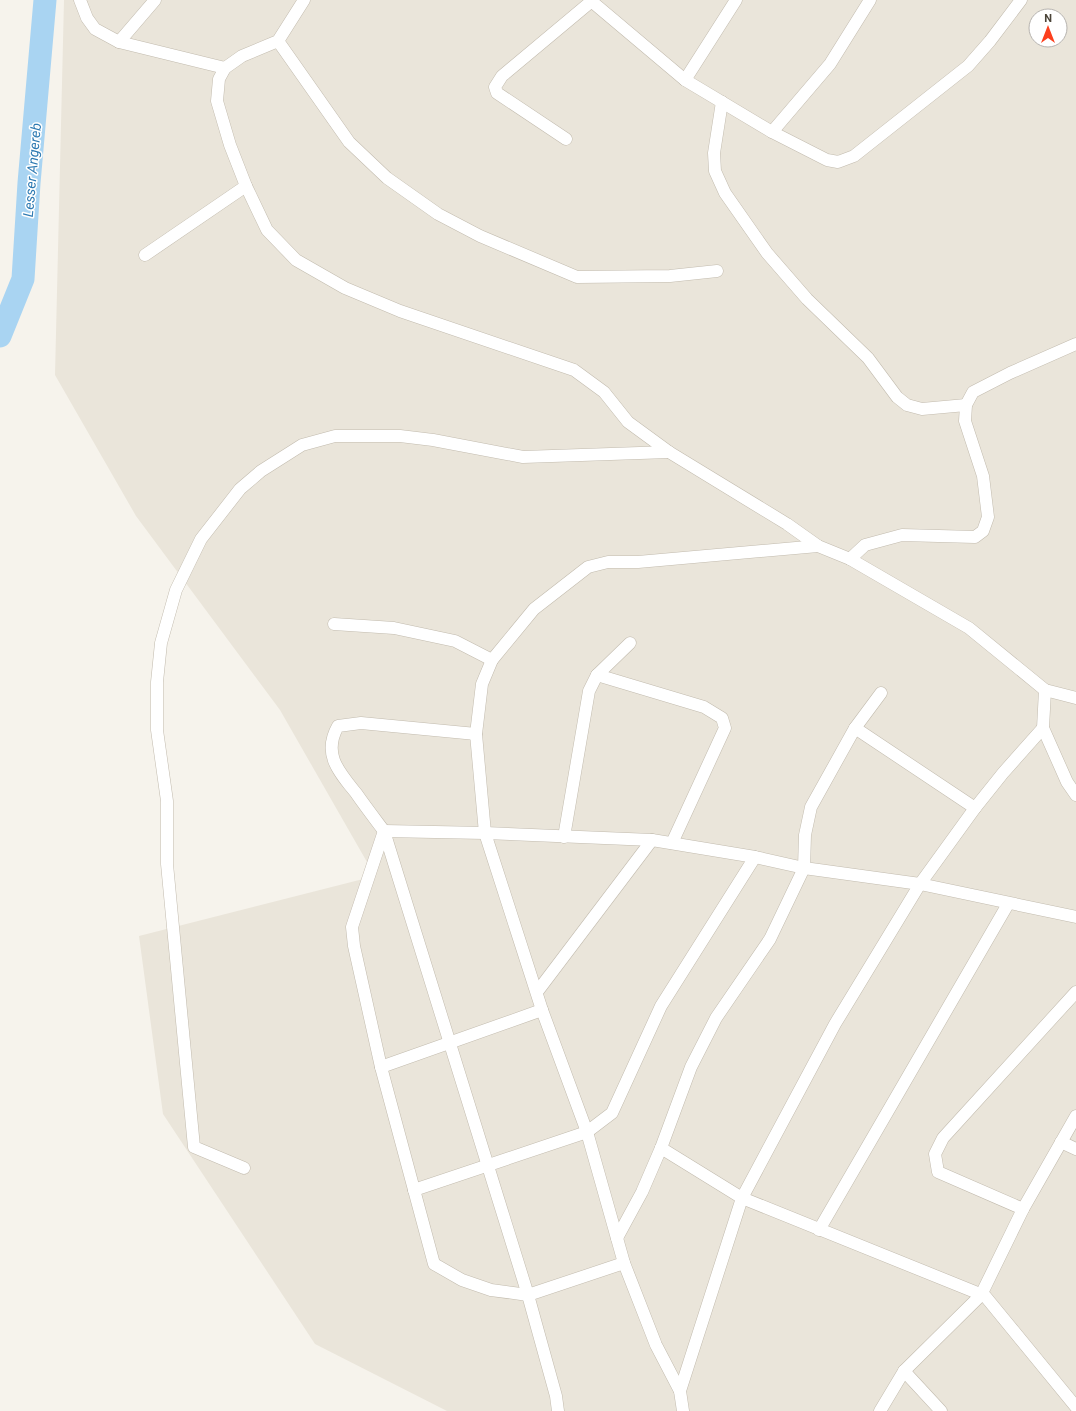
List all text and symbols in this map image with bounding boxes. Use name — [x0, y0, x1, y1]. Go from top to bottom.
north arrow — [1028, 8, 1068, 48]
text: N — [1044, 12, 1052, 25]
water label: Lesser Angereb — [20, 122, 44, 218]

